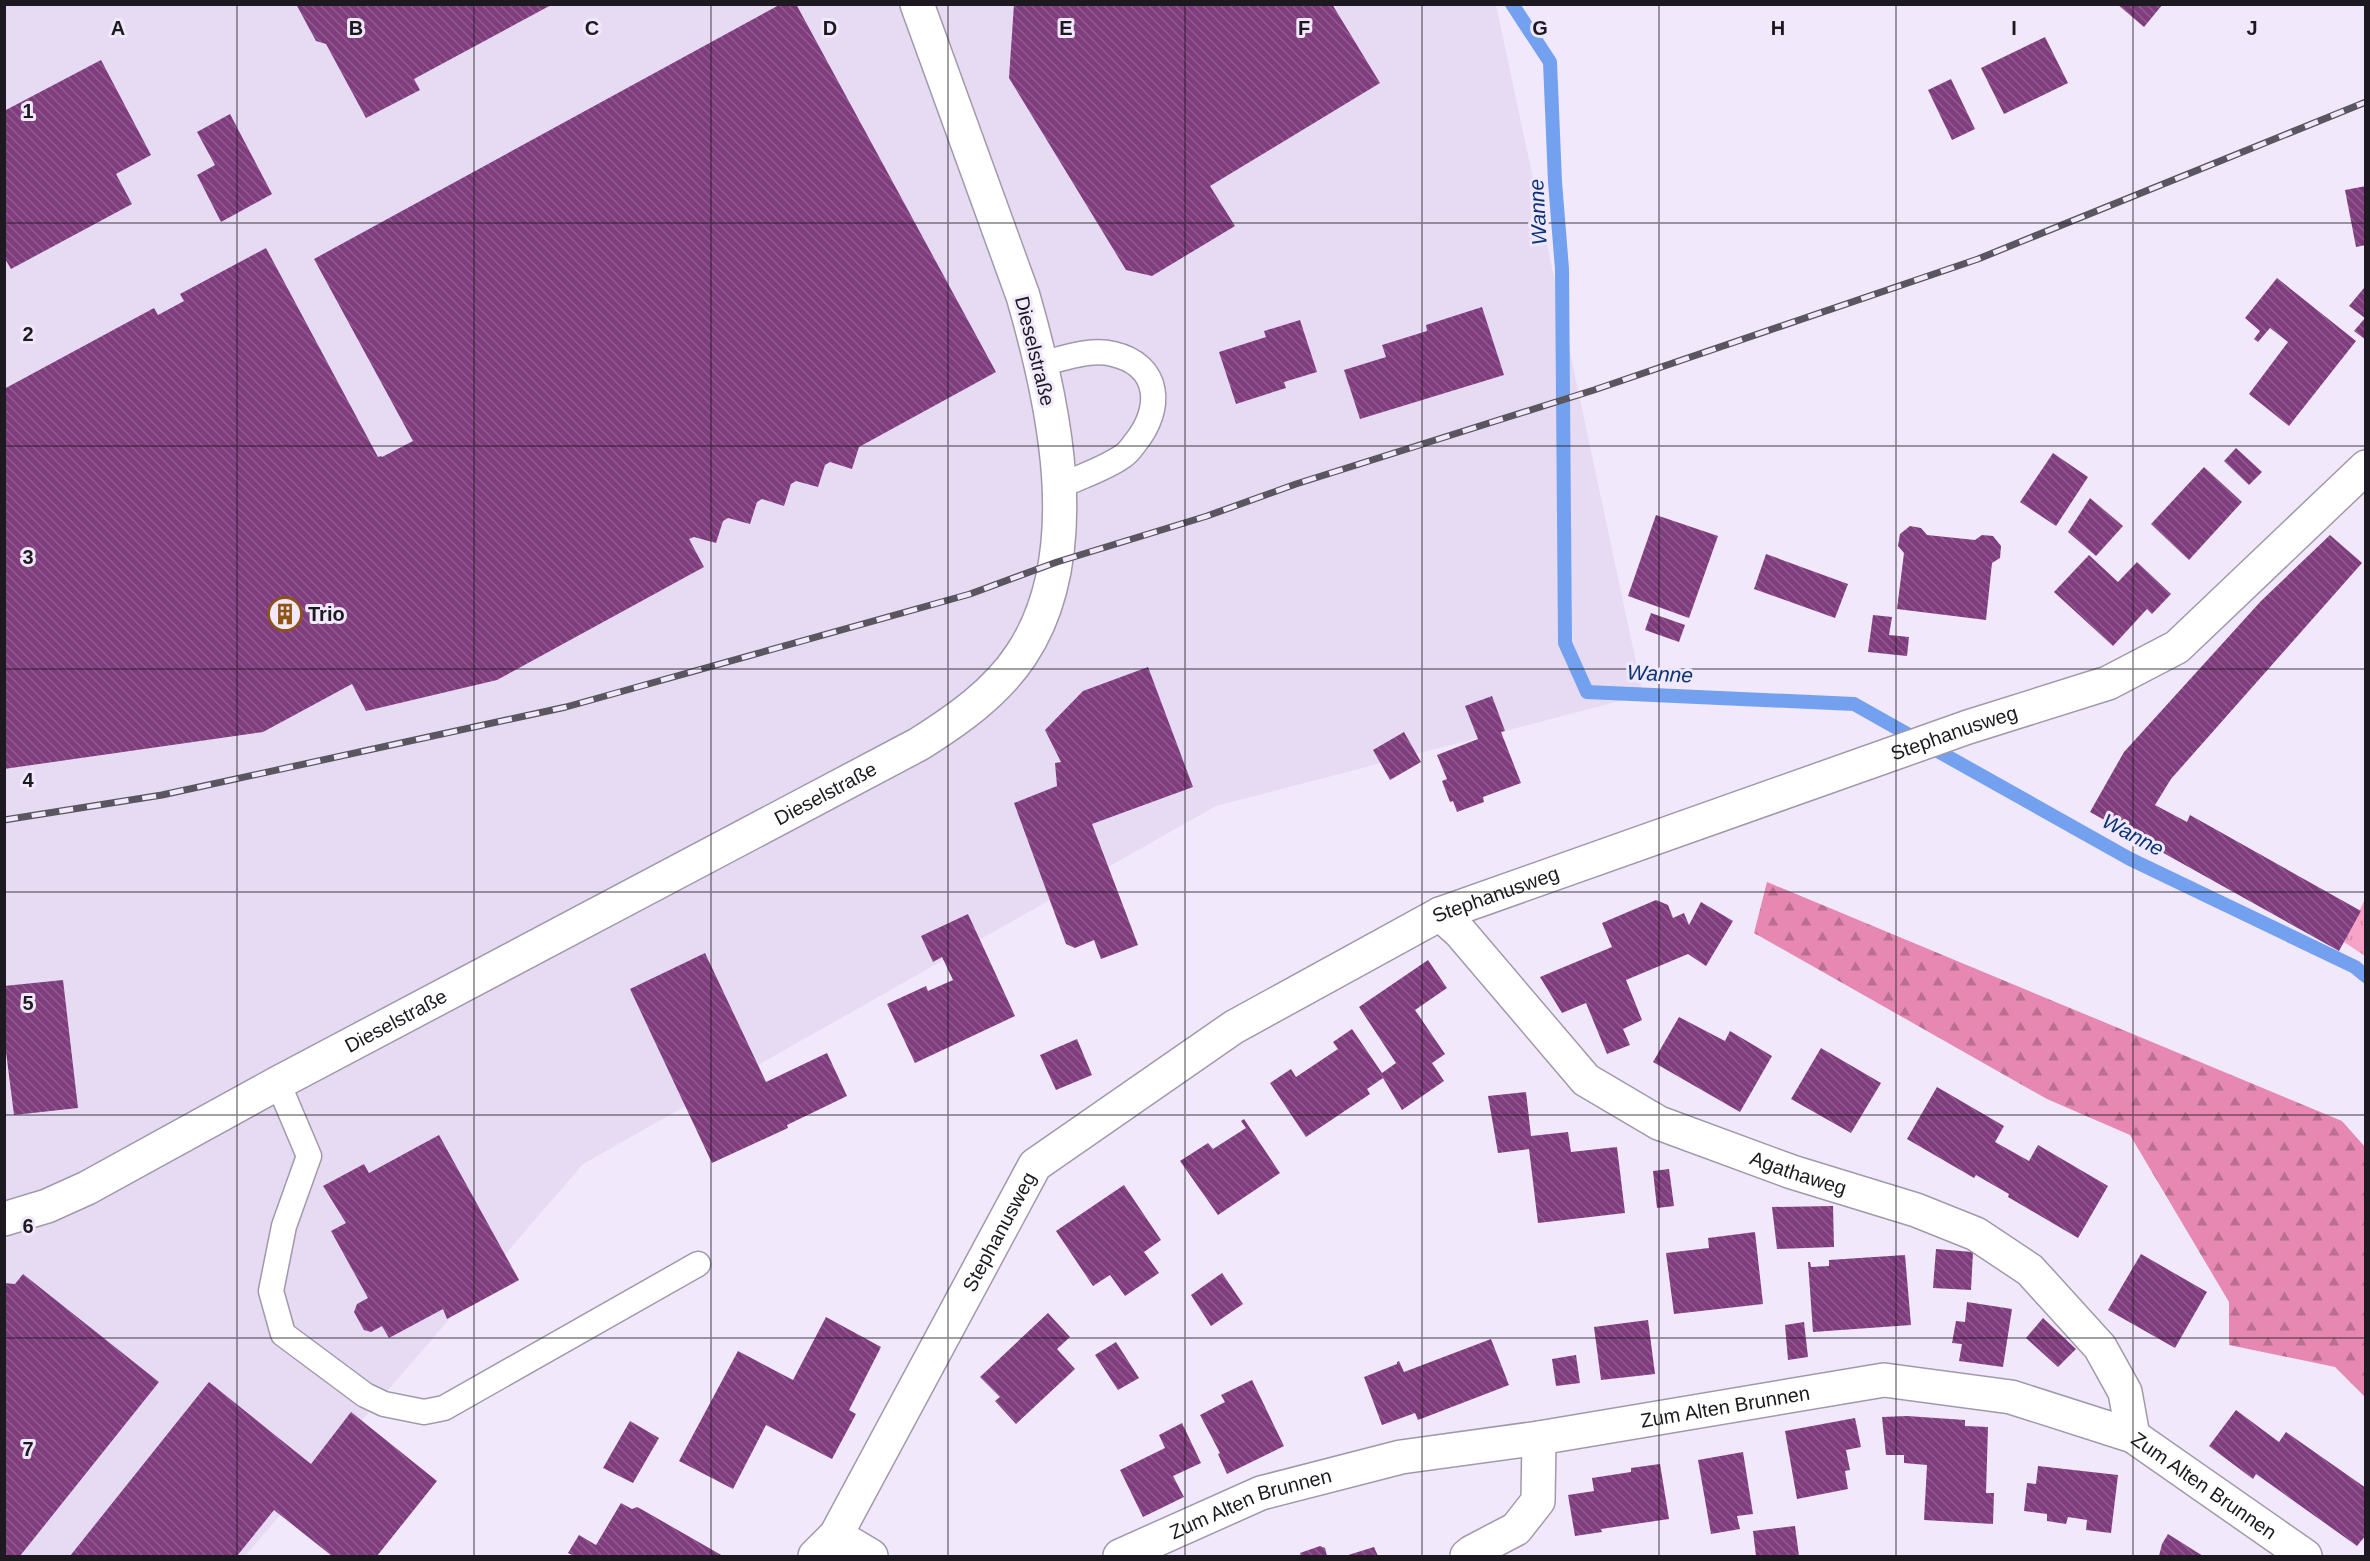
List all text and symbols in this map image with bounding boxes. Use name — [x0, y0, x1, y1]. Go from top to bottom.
text: A — [111, 17, 125, 39]
text: B — [349, 17, 363, 39]
text: C — [585, 17, 599, 39]
text: D — [823, 17, 837, 39]
text: E — [1059, 17, 1073, 39]
text: F — [1298, 17, 1310, 39]
text: G — [1532, 17, 1548, 39]
text: H — [1771, 17, 1785, 39]
text: I — [2011, 17, 2017, 39]
text: J — [2246, 17, 2258, 39]
text: 1 — [22, 100, 34, 122]
water label: Wanne — [1524, 178, 1551, 246]
street label: Dieselstraße — [1011, 294, 1059, 408]
text: 2 — [22, 323, 34, 345]
text: 3 — [22, 546, 34, 568]
building icon: Trio — [267, 596, 303, 632]
place label: Trio — [308, 603, 345, 625]
water label: Wanne — [1626, 660, 1694, 687]
street label: Stephanusweg — [1888, 701, 2020, 764]
street label: Dieselstraße — [771, 758, 880, 829]
text: 4 — [22, 769, 34, 791]
water label: Wanne — [2099, 809, 2168, 860]
street label: Stephanusweg — [1428, 862, 1562, 927]
street label: Dieselstraße — [341, 985, 451, 1057]
text: 5 — [22, 992, 34, 1014]
street label: Agathaweg — [1747, 1147, 1849, 1199]
street label: Stephanusweg — [958, 1168, 1040, 1295]
text: 6 — [22, 1215, 34, 1237]
street label: Zum Alten Brunnen — [1639, 1382, 1811, 1432]
street label: Zum Alten Brunnen — [2128, 1428, 2281, 1544]
text: 7 — [22, 1438, 34, 1460]
street label: Zum Alten Brunnen — [1166, 1464, 1334, 1543]

